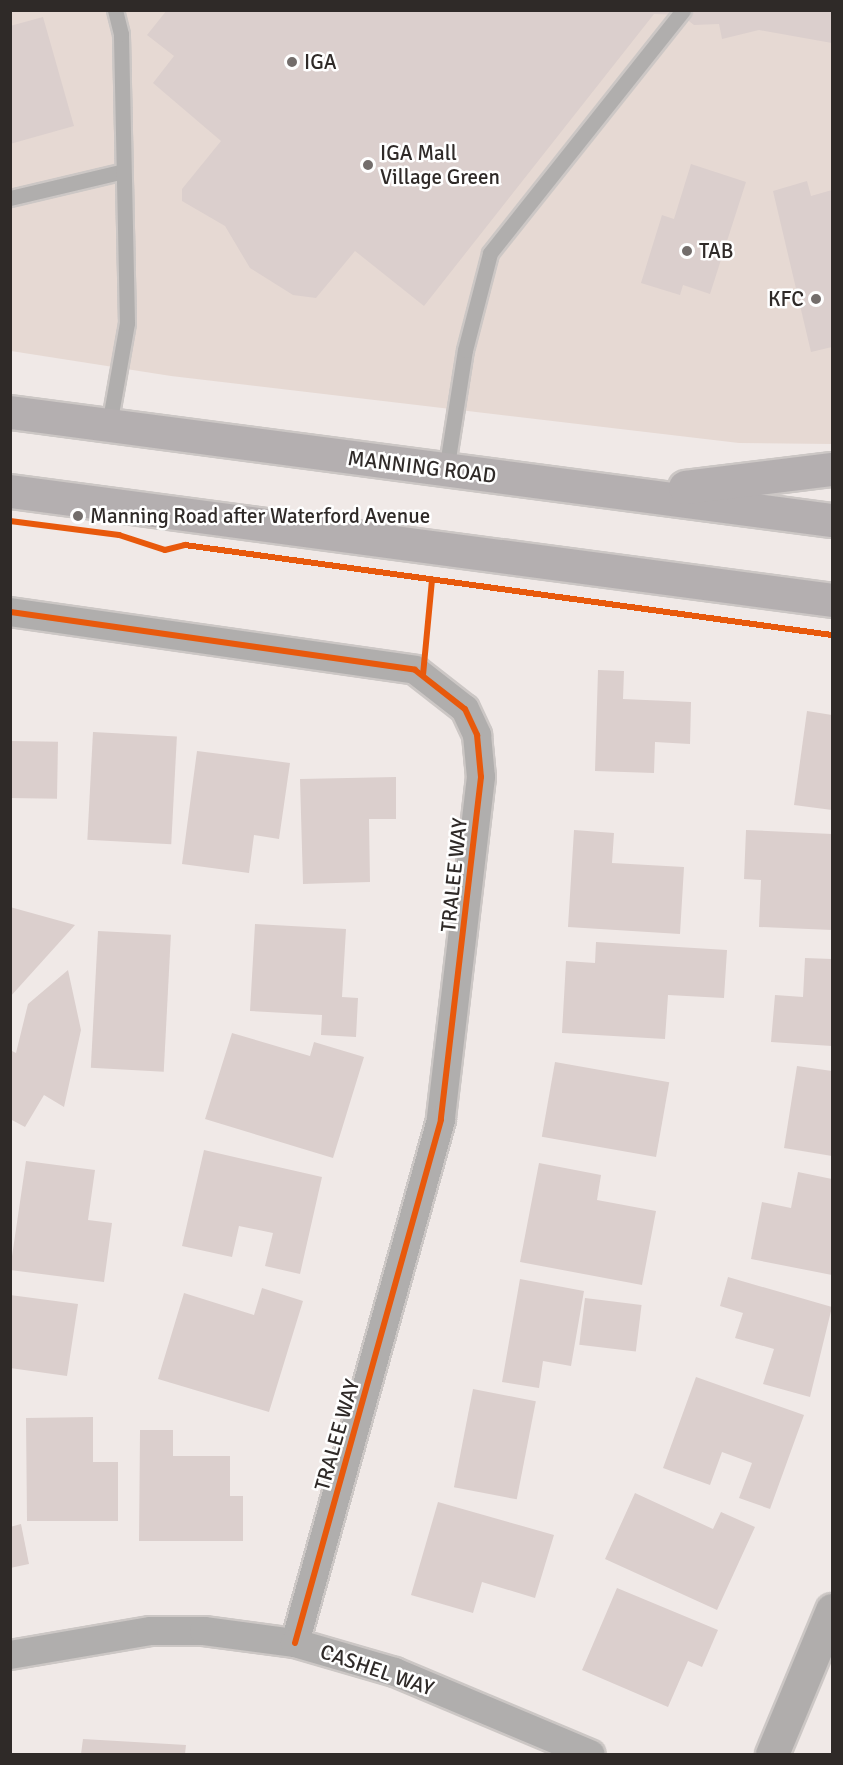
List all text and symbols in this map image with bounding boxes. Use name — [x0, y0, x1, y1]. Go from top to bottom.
place label: IGA — [304, 49, 337, 75]
marker: IGA — [285, 55, 299, 69]
place label: IGA Mall Village Green — [380, 140, 500, 190]
marker: IGA Mall Village Green — [361, 158, 375, 172]
place label: TAB — [699, 238, 734, 264]
marker: TAB — [680, 244, 694, 258]
place label: KFC — [768, 286, 804, 312]
marker: KFC — [809, 292, 823, 306]
street label: MANNING ROAD — [346, 445, 498, 489]
place label: Manning Road after Waterford Avenue — [90, 503, 430, 529]
marker: Manning Road after Waterford Avenue — [71, 509, 85, 523]
street label: TRALEE WAY — [435, 817, 473, 933]
street label: TRALEE WAY — [309, 1376, 365, 1494]
street label: CASHEL WAY — [317, 1639, 437, 1701]

